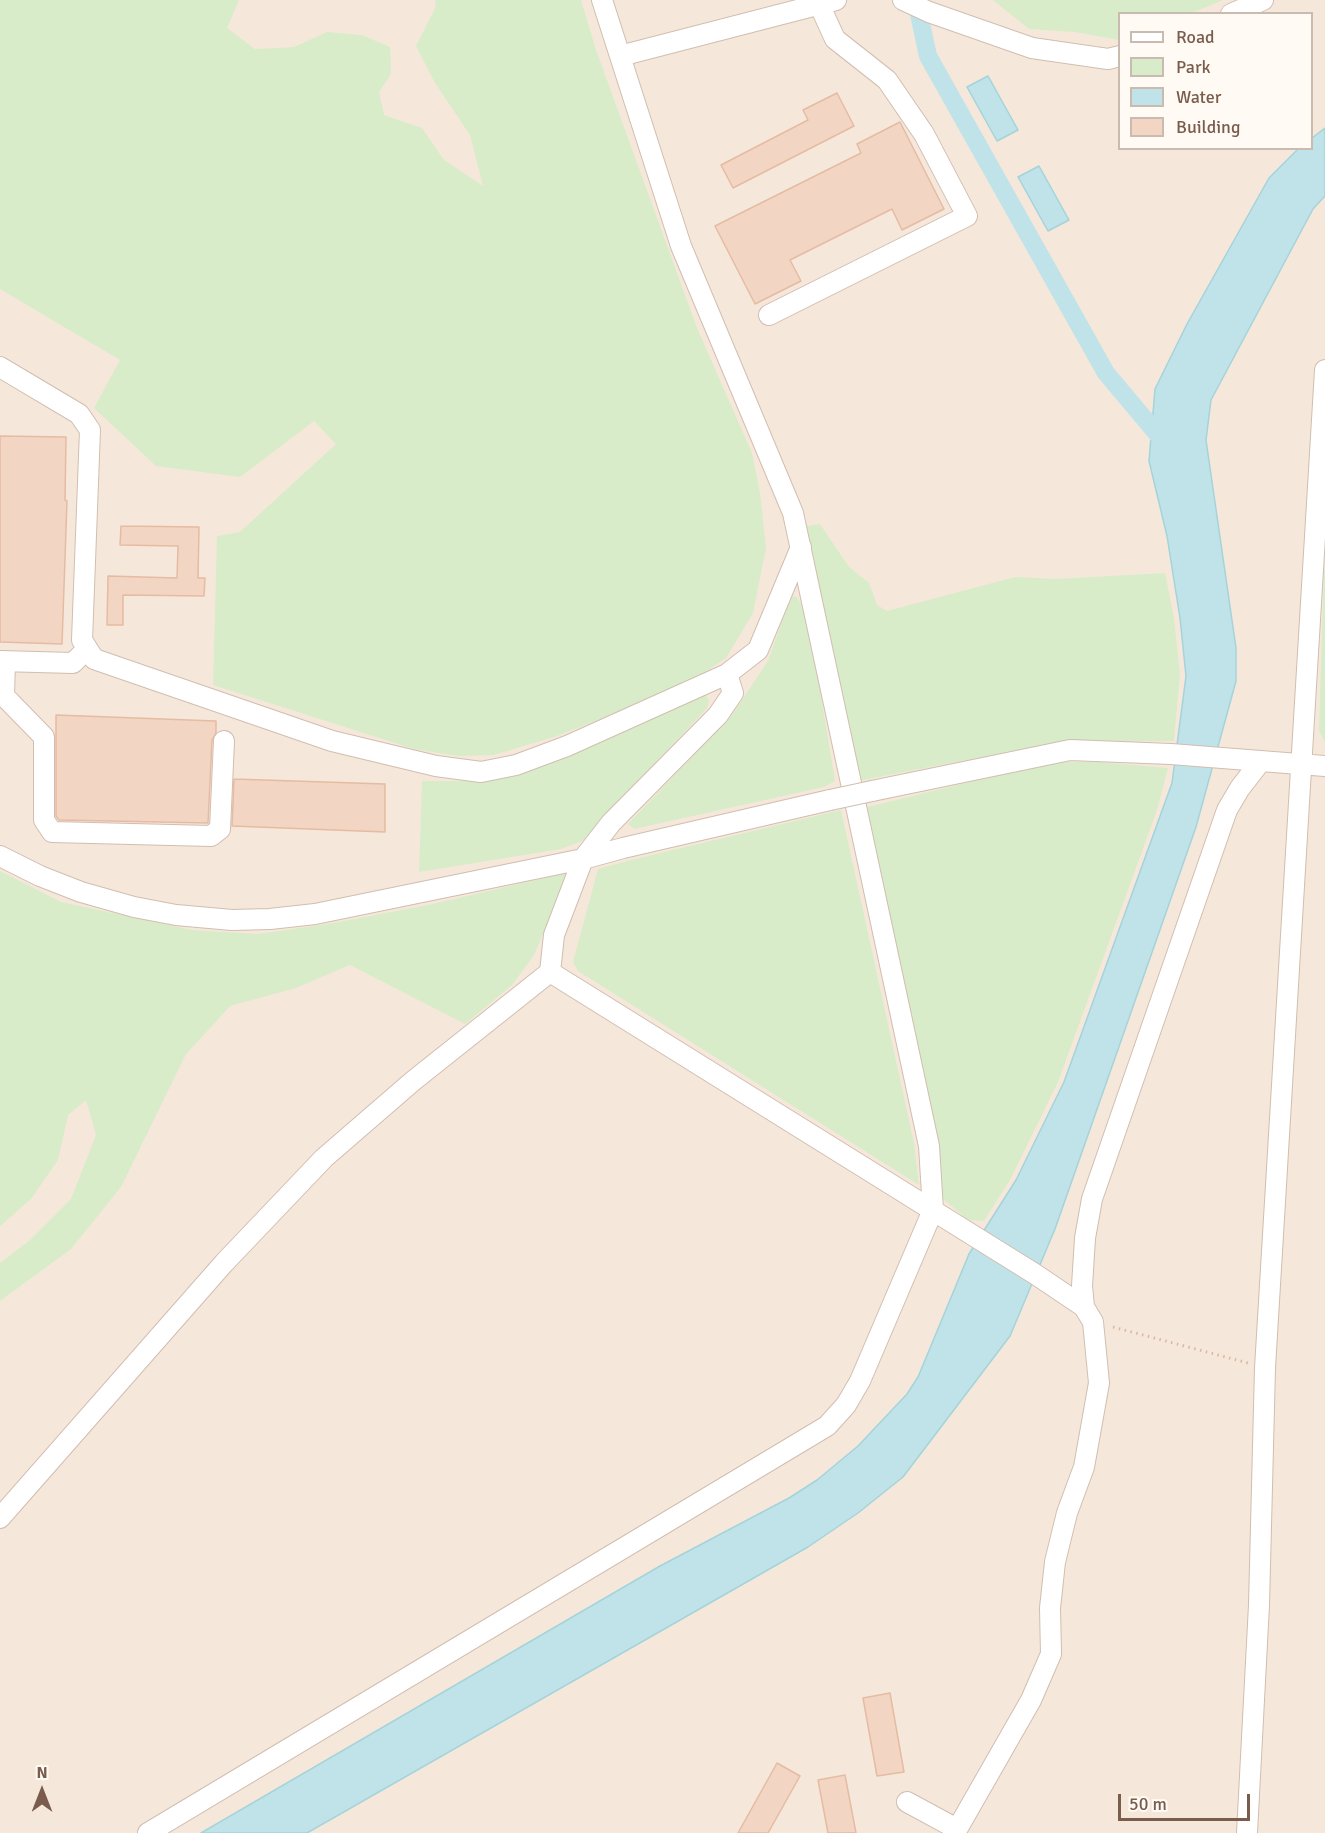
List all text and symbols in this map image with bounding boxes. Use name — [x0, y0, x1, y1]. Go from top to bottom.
legend — [1118, 12, 1313, 150]
text: Road — [1176, 26, 1215, 48]
text: Park — [1176, 56, 1211, 78]
text: Water — [1176, 86, 1221, 108]
text: Building — [1176, 116, 1240, 138]
north arrow — [12, 1761, 72, 1821]
text: N — [36, 1763, 48, 1783]
scale bar — [1121, 1782, 1253, 1820]
text: 50 m — [1129, 1793, 1167, 1815]

